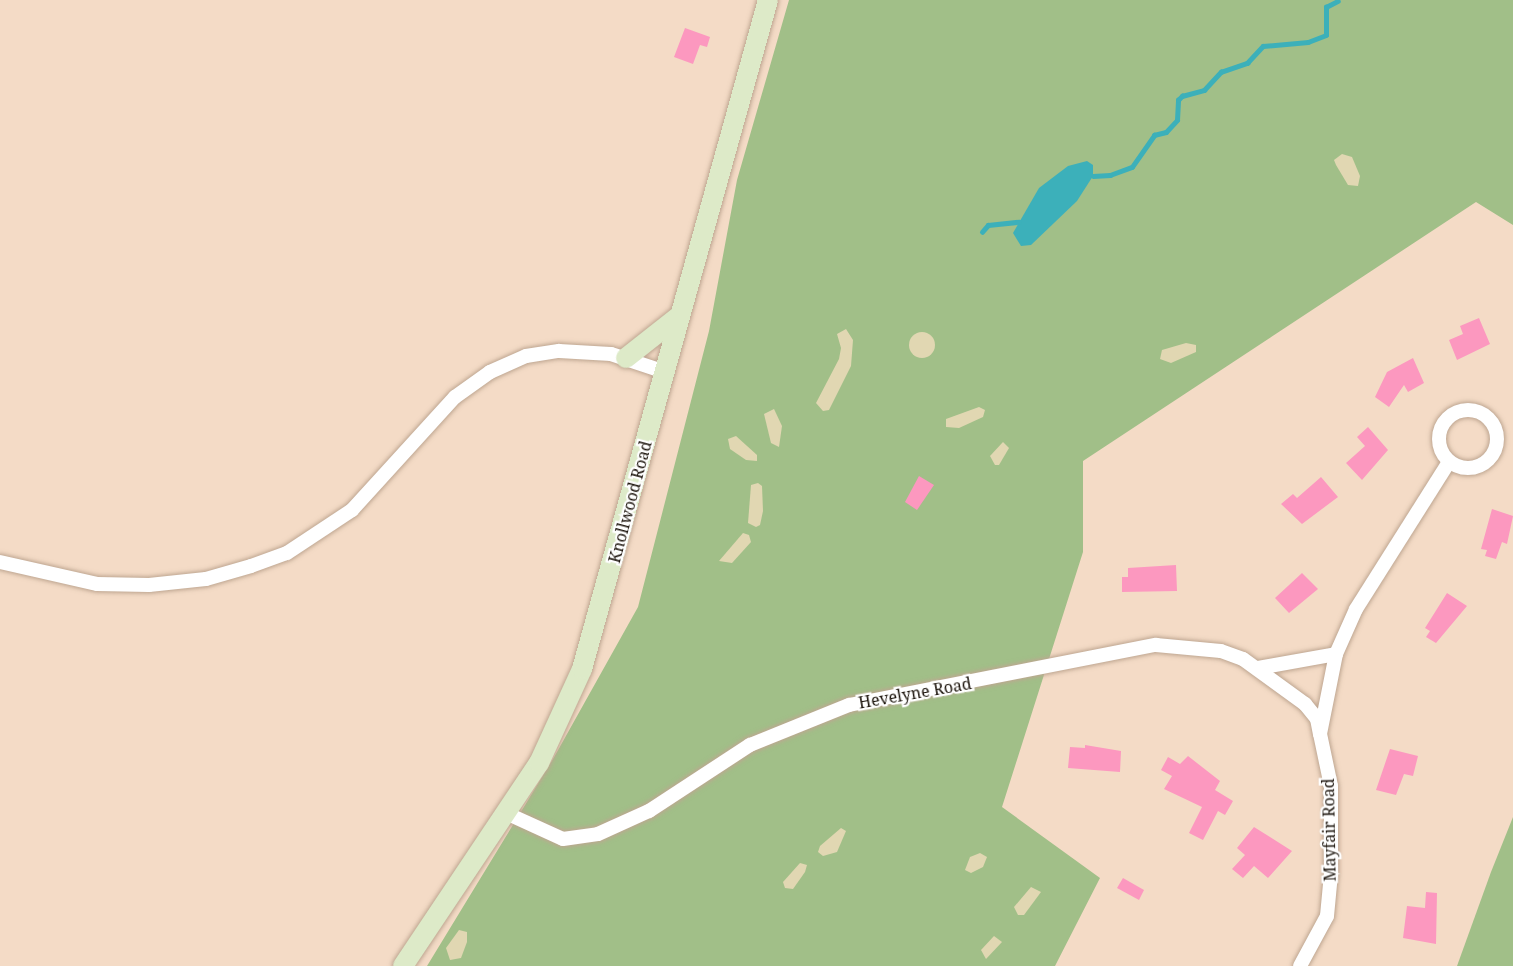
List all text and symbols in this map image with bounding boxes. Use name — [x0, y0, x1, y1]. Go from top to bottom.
street label: Knollwood Road — [604, 439, 656, 565]
street label: Hevelyne Road — [857, 674, 973, 712]
street label: Mayfair Road — [1319, 778, 1339, 882]

